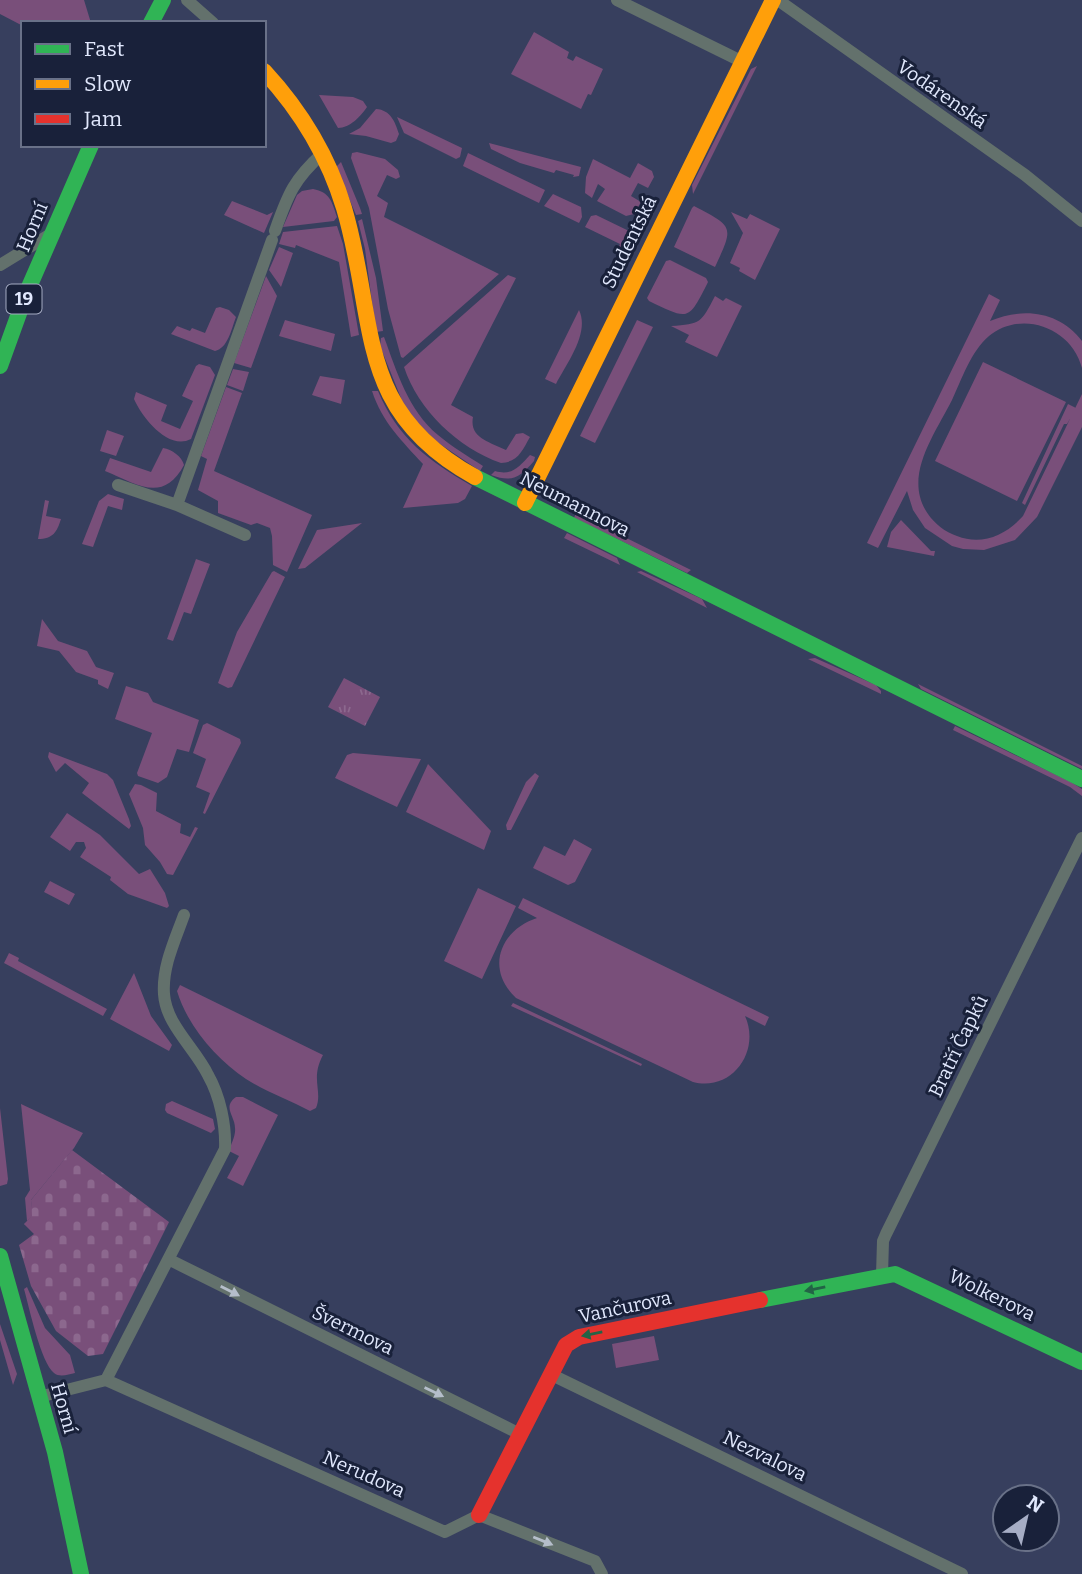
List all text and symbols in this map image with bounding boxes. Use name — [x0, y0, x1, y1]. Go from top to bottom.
legend — [21, 21, 266, 147]
text: Fast — [84, 36, 125, 62]
street label: Vodárenská — [893, 55, 992, 134]
text: Slow — [84, 71, 131, 97]
text: Jam — [83, 106, 122, 132]
street label: Studentská — [597, 192, 661, 292]
street label: Horní — [11, 198, 53, 255]
road number: 19 — [6, 284, 42, 314]
street label: Neumannova — [516, 466, 634, 542]
street label: Bratří Čapků — [923, 991, 993, 1101]
street label: Wolkerova — [945, 1264, 1040, 1326]
one-way arrow — [804, 1283, 826, 1294]
one-way arrow — [221, 1284, 241, 1296]
street label: Vančurova — [577, 1286, 674, 1328]
street label: Švermova — [309, 1300, 398, 1360]
one-way arrow — [581, 1329, 603, 1340]
street label: Horní — [46, 1380, 82, 1436]
one-way arrow — [424, 1386, 444, 1397]
street label: Nezvalova — [720, 1426, 811, 1486]
street label: Nerudova — [320, 1446, 409, 1502]
north arrow — [991, 1483, 1061, 1553]
text: N — [1023, 1491, 1048, 1518]
one-way arrow — [532, 1535, 553, 1546]

